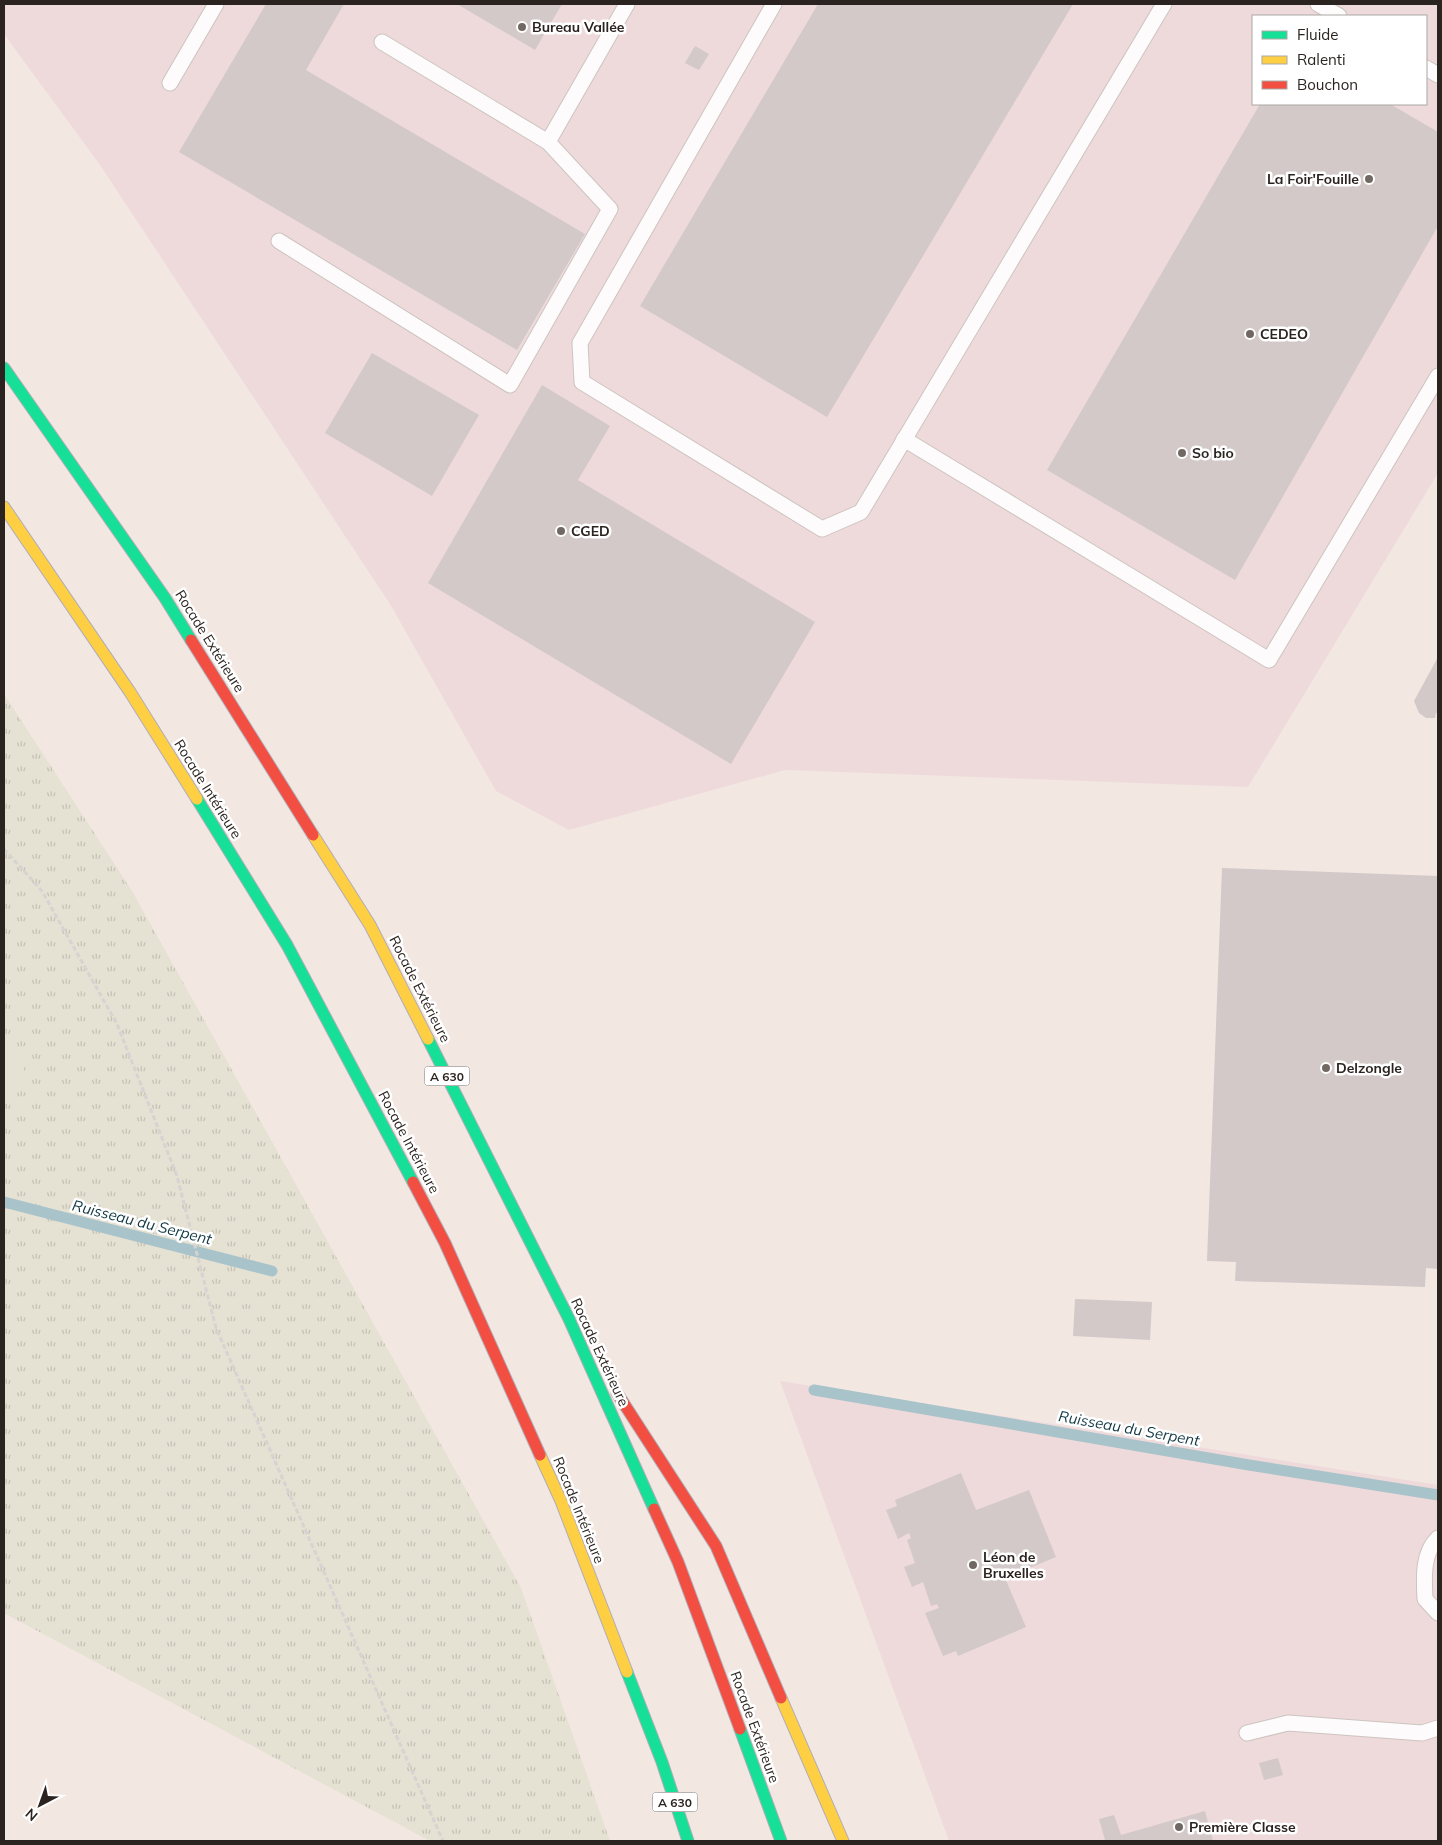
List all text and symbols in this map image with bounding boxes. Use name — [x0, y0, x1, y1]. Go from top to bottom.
legend — [1252, 15, 1427, 105]
place label: Bureau Vallée — [532, 18, 625, 36]
marker: Bureau Vallée — [516, 21, 528, 33]
text: Fluide — [1297, 25, 1338, 44]
text: Ralenti — [1297, 50, 1346, 69]
text: Bouchon — [1297, 75, 1358, 94]
place label: La Foir'Fouille — [1267, 170, 1359, 188]
marker: La Foir'Fouille — [1363, 173, 1375, 185]
place label: CEDEO — [1260, 325, 1308, 343]
marker: CEDEO — [1244, 328, 1256, 340]
place label: So bio — [1192, 444, 1234, 462]
marker: So bio — [1176, 447, 1188, 459]
place label: CGED — [571, 522, 610, 540]
marker: CGED — [555, 525, 567, 537]
street label: Rocade Extérieure — [171, 586, 249, 696]
street label: Rocade Intérieure — [170, 736, 246, 842]
street label: Rocade Extérieure — [385, 933, 455, 1045]
place label: Delzongle — [1336, 1059, 1402, 1077]
marker: Delzongle — [1320, 1062, 1332, 1074]
road number: A 630 — [424, 1066, 470, 1086]
street label: Rocade Intérieure — [374, 1088, 444, 1196]
water label: Ruisseau du Serpent — [70, 1195, 214, 1249]
street label: Rocade Extérieure — [567, 1295, 633, 1409]
water label: Ruisseau du Serpent — [1057, 1406, 1202, 1450]
street label: Rocade Intérieure — [549, 1454, 609, 1566]
place label: Léon de Bruxelles — [983, 1548, 1044, 1582]
marker: Léon de Bruxelles — [967, 1559, 979, 1571]
street label: Rocade Extérieure — [726, 1669, 784, 1785]
north arrow — [15, 1780, 65, 1830]
road number: A 630 — [652, 1792, 698, 1811]
text: N — [22, 1805, 41, 1825]
place label: Première Classe — [1189, 1818, 1296, 1836]
marker: Première Classe — [1173, 1821, 1185, 1833]

